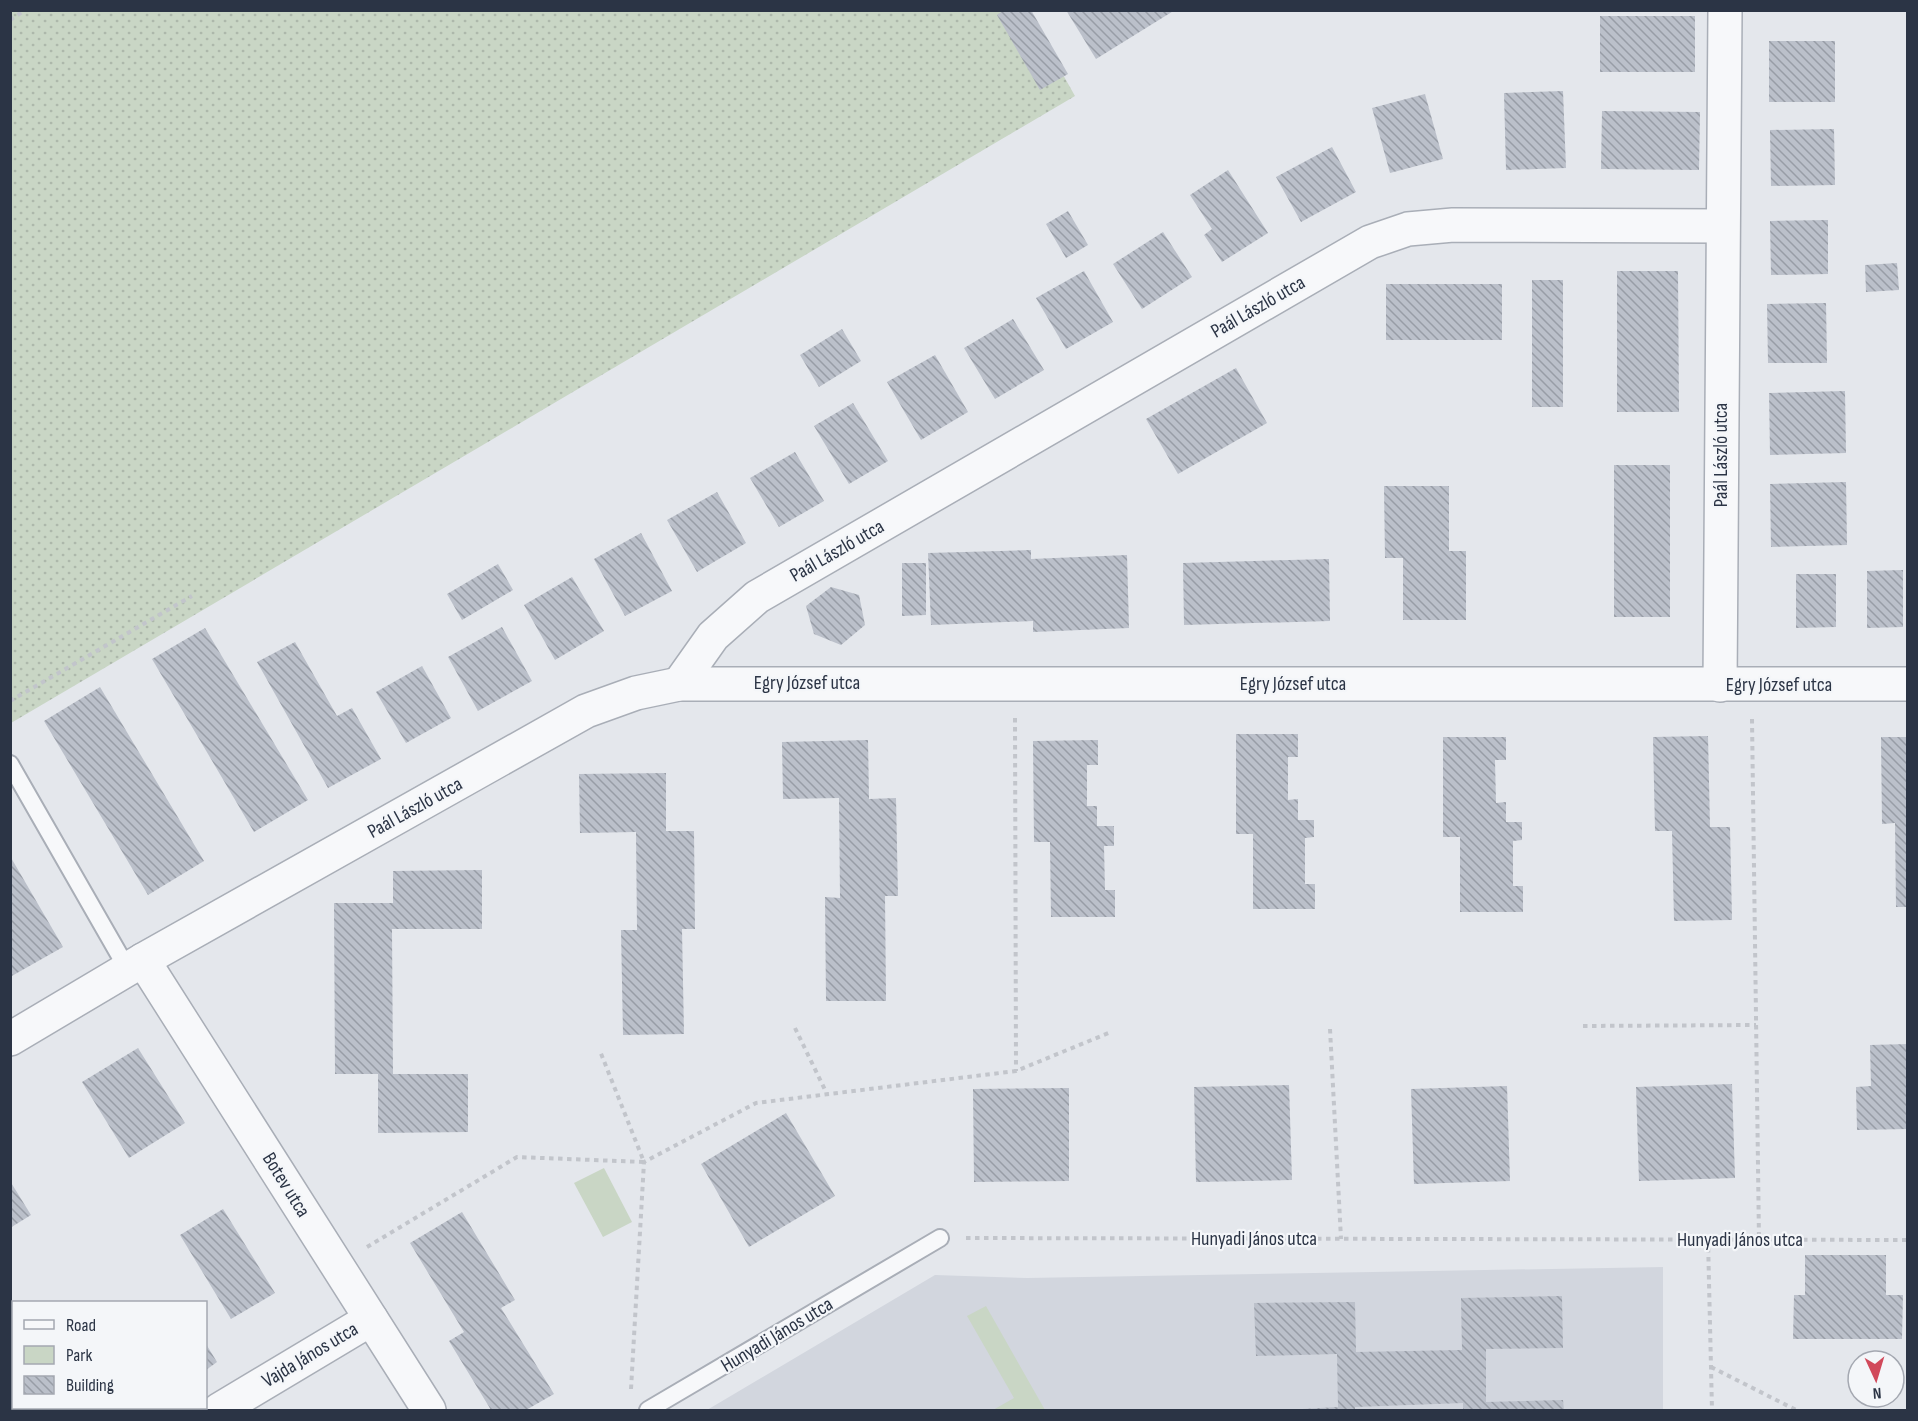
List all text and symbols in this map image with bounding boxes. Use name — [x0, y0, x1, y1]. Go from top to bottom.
street label: Paál László utca — [1207, 270, 1309, 344]
street label: Paál László utca — [1709, 403, 1733, 507]
street label: Paál László utca — [786, 514, 888, 588]
street label: Egry József utca — [754, 671, 860, 695]
street label: Egry József utca — [1240, 672, 1346, 696]
street label: Egry József utca — [1726, 673, 1832, 697]
street label: Paál László utca — [363, 772, 467, 844]
street label: Botev utca — [257, 1148, 315, 1222]
street label: Hunyadi János utca — [1191, 1227, 1317, 1251]
street label: Hunyadi János utca — [1677, 1228, 1803, 1252]
street label: Hunyadi János utca — [717, 1292, 837, 1378]
legend — [12, 1301, 207, 1409]
text: Road — [66, 1315, 96, 1336]
street label: Vajda János utca — [258, 1317, 362, 1393]
text: Park — [66, 1345, 92, 1366]
north arrow — [1846, 1349, 1906, 1409]
text: Building — [66, 1375, 114, 1396]
text: N — [1872, 1383, 1882, 1402]

